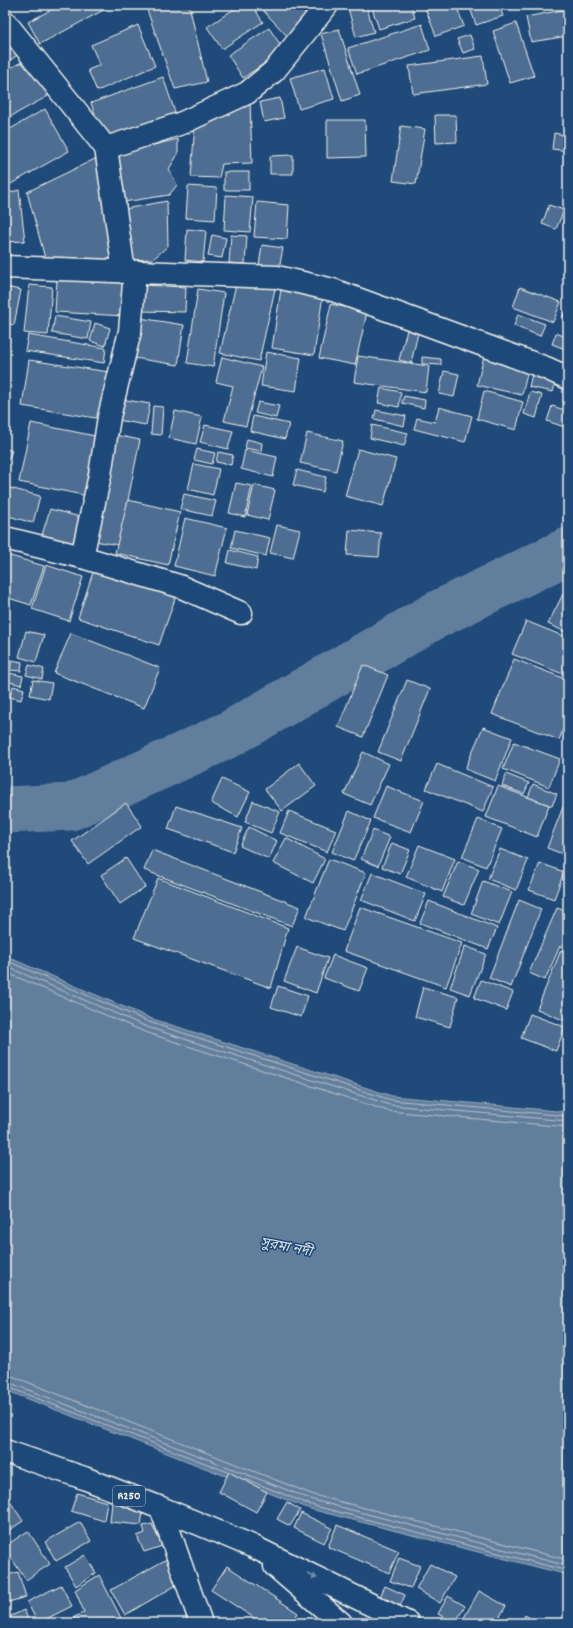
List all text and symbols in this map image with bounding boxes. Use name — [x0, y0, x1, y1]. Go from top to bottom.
water label: সুরমা নদী — [258, 1233, 317, 1263]
road number: R250 — [113, 1486, 145, 1506]
one-way arrow — [306, 1572, 317, 1579]

